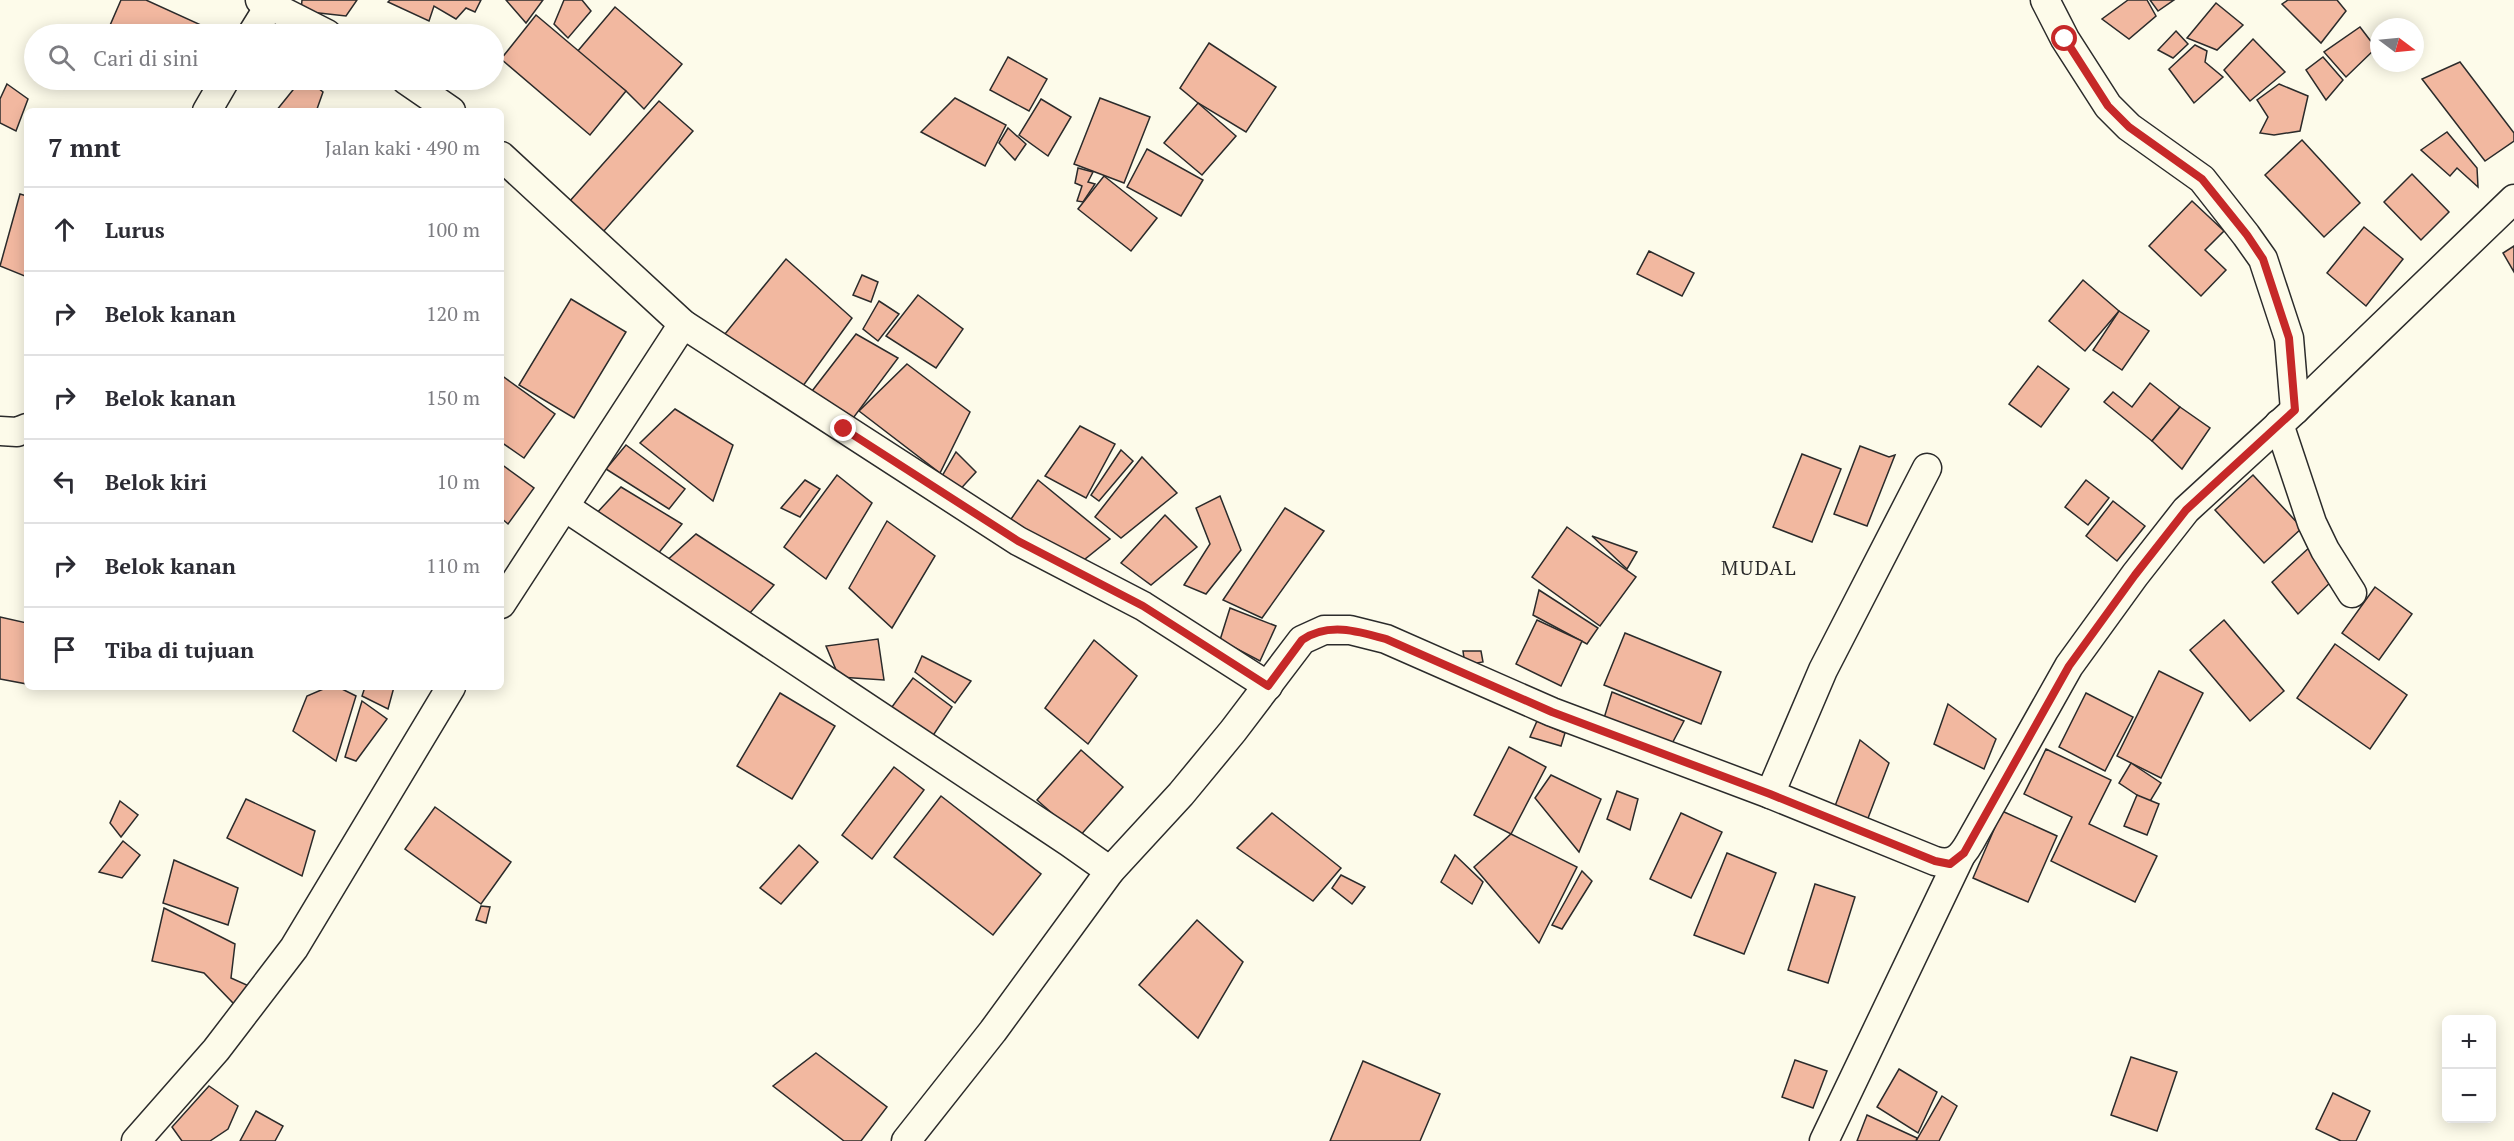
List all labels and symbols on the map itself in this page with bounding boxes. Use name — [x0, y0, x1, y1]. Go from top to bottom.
north arrow — [2370, 18, 2424, 72]
route start — [2051, 25, 2077, 51]
route end — [830, 415, 856, 441]
district label: MUDAL — [1721, 554, 1797, 581]

